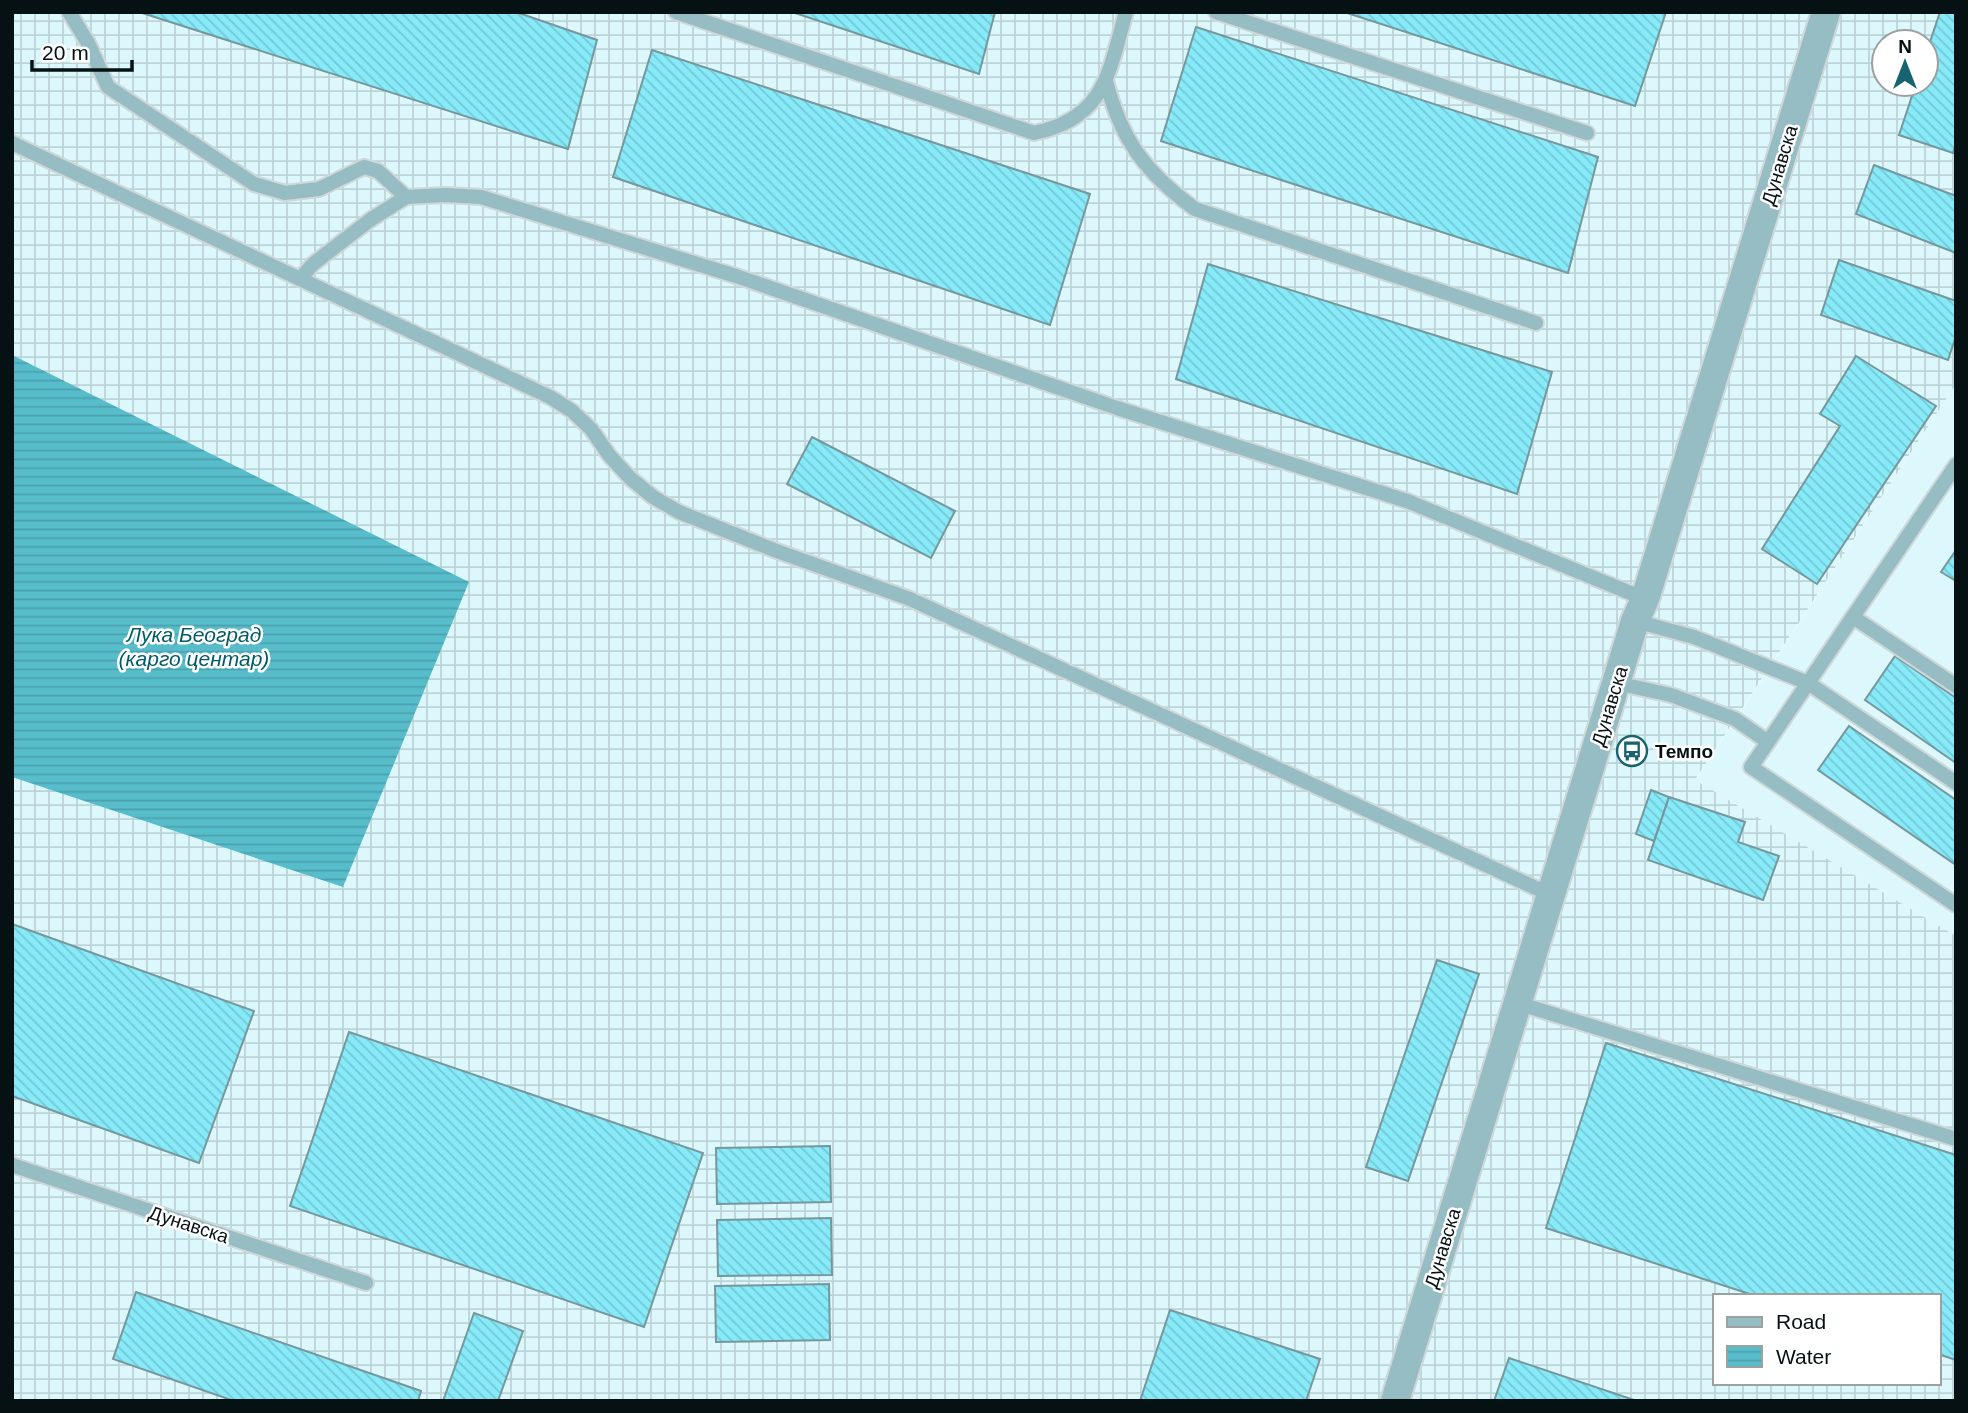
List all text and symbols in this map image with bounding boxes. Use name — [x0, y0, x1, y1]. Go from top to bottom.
scale bar — [32, 28, 131, 72]
north arrow — [1870, 28, 1940, 98]
text: N — [1898, 36, 1912, 57]
text: 20 m — [42, 41, 89, 64]
street label: Дунавска — [1757, 122, 1802, 208]
water label: Лука Београд (карго центар) — [119, 623, 269, 670]
street label: Дунавска — [1587, 663, 1632, 749]
bus stop icon: Темпо — [1615, 734, 1649, 768]
place label: Темпо — [1655, 741, 1713, 762]
street label: Дунавска — [146, 1202, 232, 1247]
street label: Дунавска — [1420, 1205, 1465, 1291]
legend — [1713, 1294, 1940, 1385]
text: Road — [1776, 1310, 1826, 1333]
text: Water — [1776, 1345, 1831, 1368]

